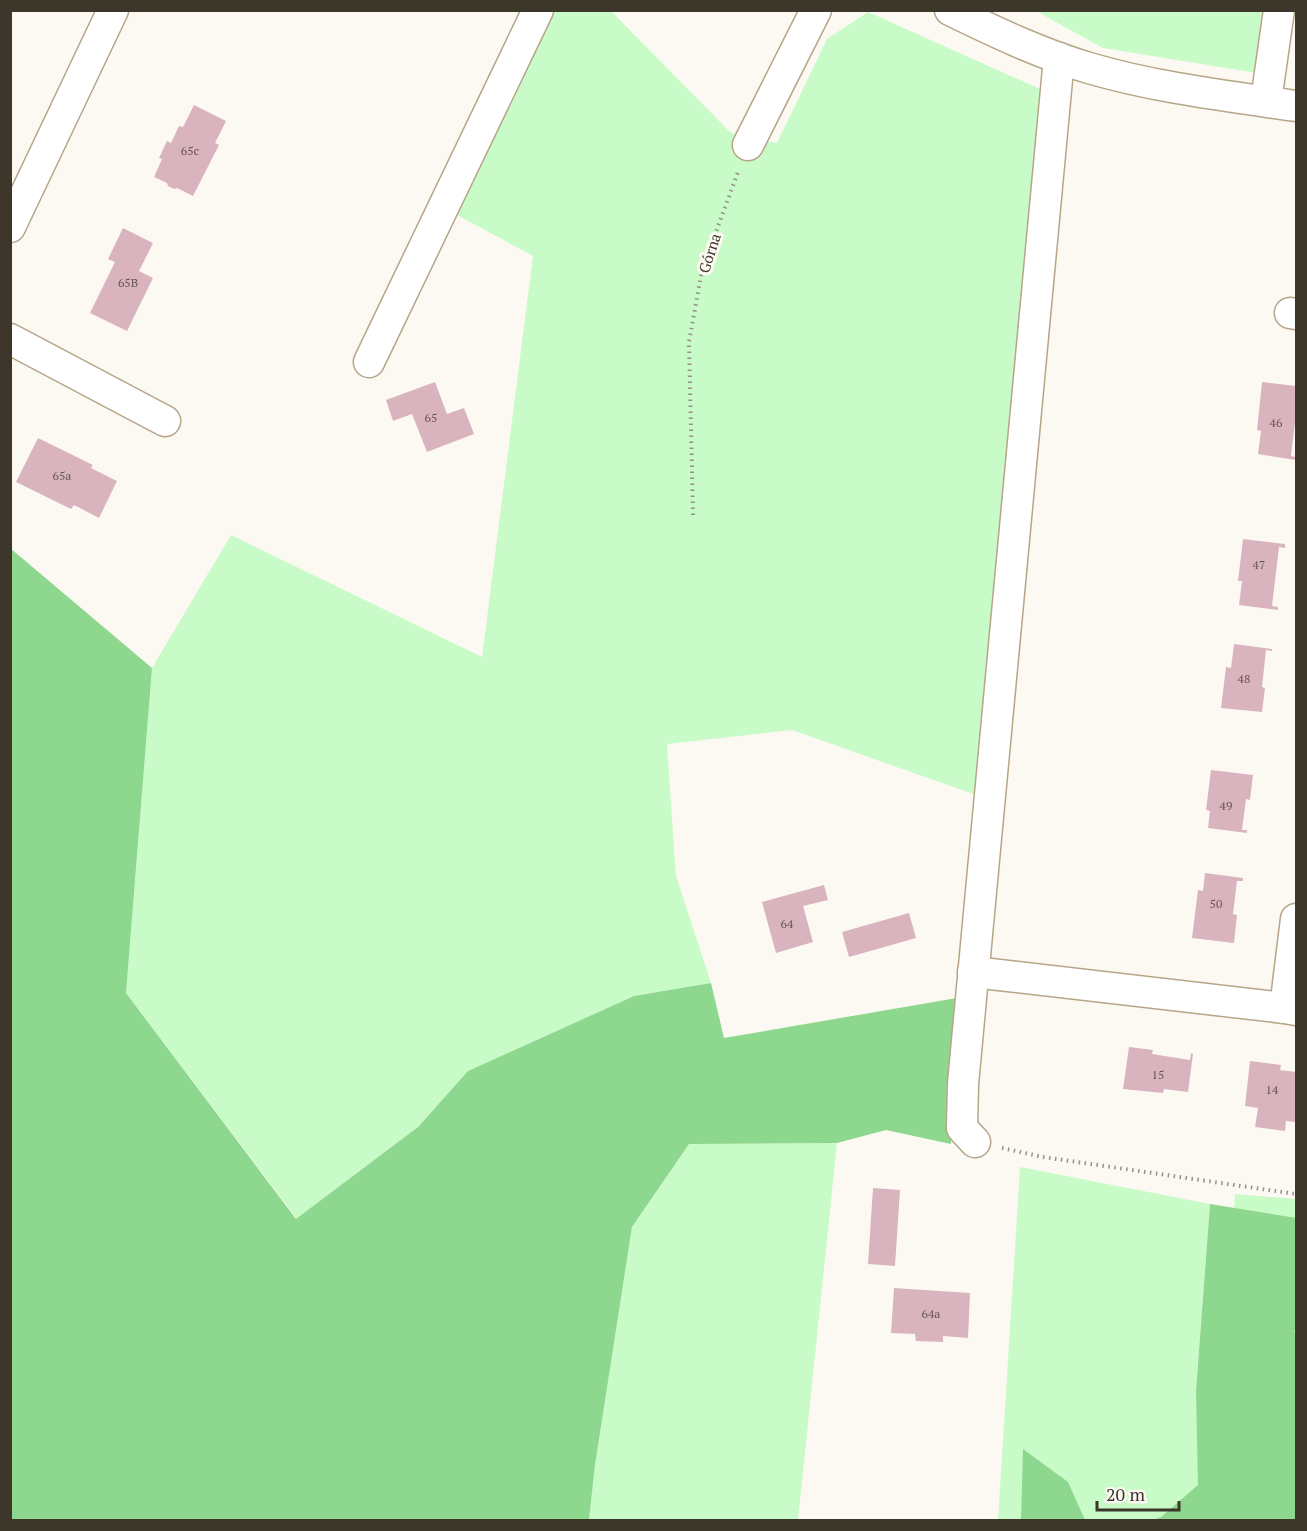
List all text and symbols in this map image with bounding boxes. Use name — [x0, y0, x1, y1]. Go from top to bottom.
house number: 65c — [181, 143, 200, 158]
street label: Górna — [693, 230, 725, 276]
house number: 65B — [118, 275, 138, 290]
house number: 65 — [425, 410, 437, 425]
house number: 46 — [1270, 415, 1283, 430]
house number: 65a — [53, 468, 71, 483]
house number: 47 — [1253, 557, 1265, 572]
house number: 48 — [1238, 671, 1250, 686]
house number: 49 — [1220, 798, 1232, 813]
house number: 50 — [1210, 896, 1222, 911]
house number: 64 — [781, 916, 794, 931]
house number: 15 — [1152, 1067, 1164, 1082]
house number: 14 — [1266, 1082, 1279, 1097]
house number: 64a — [922, 1306, 940, 1321]
scale bar — [1097, 1474, 1180, 1512]
text: 20 m — [1106, 1482, 1146, 1506]

